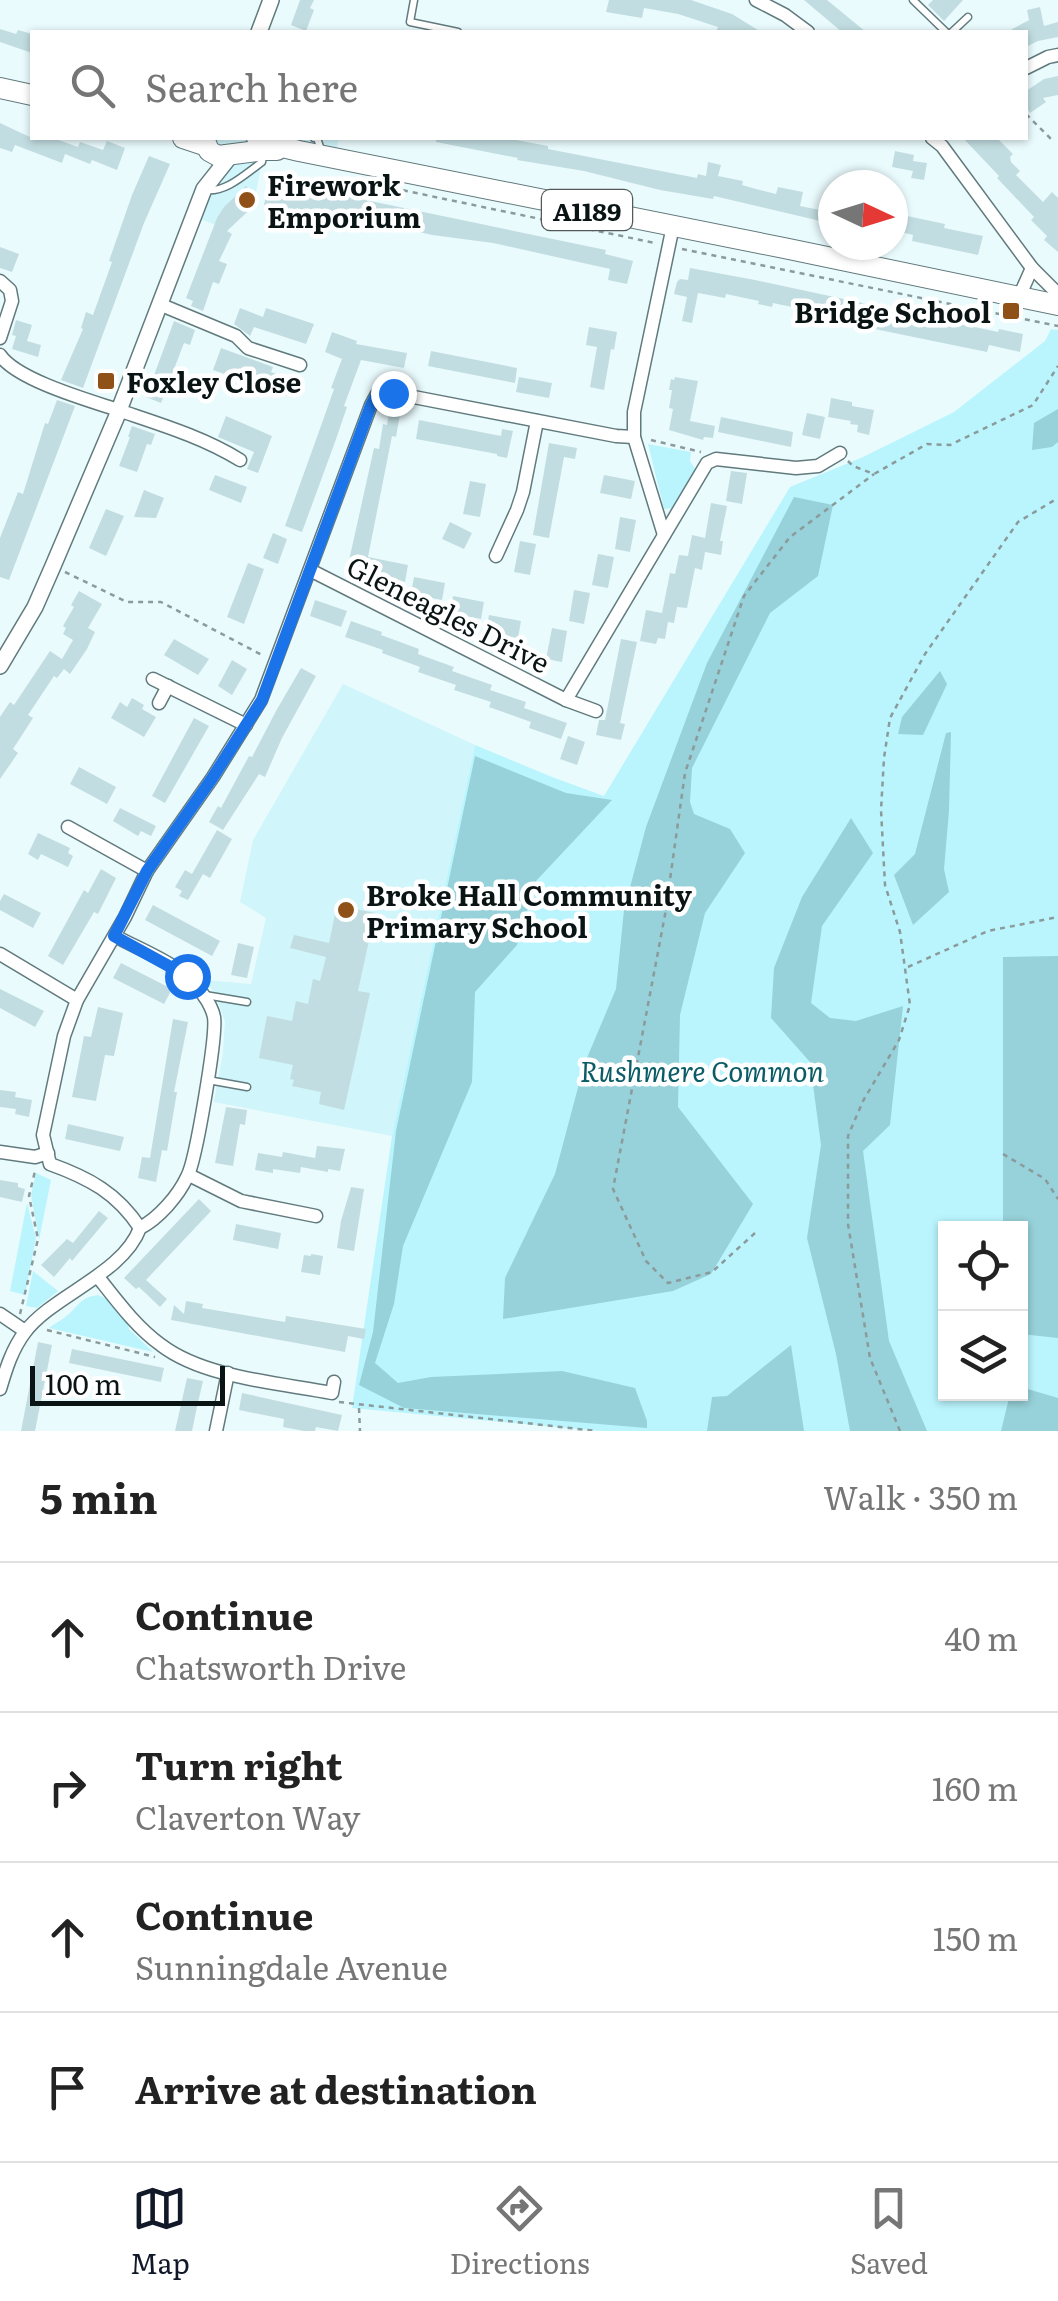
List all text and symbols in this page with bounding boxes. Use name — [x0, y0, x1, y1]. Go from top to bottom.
search box — [30, 30, 1028, 140]
text: Search here — [145, 57, 358, 114]
icon: search — [65, 58, 120, 113]
place label: Firework Emporium — [267, 163, 421, 237]
north arrow — [818, 170, 908, 260]
marker: Firework Emporium — [236, 189, 258, 211]
road number: A1189 — [542, 190, 632, 230]
place label: Bridge School — [794, 290, 991, 332]
marker: Bridge School — [1000, 300, 1022, 322]
place label: Foxley Close — [126, 360, 301, 402]
marker: Foxley Close — [95, 370, 117, 392]
route end — [371, 371, 417, 417]
street label: Gleneagles Drive — [340, 544, 558, 682]
place label: Broke Hall Community Primary School — [366, 873, 693, 947]
marker: Broke Hall Community Primary School — [335, 899, 357, 921]
route start — [165, 954, 211, 1000]
park label: Rushmere Common — [580, 1049, 825, 1091]
map controls — [938, 1221, 1028, 1401]
button: locate — [938, 1221, 1028, 1311]
button: layers — [938, 1311, 1028, 1401]
scale bar — [30, 1361, 225, 1406]
text: 100 m — [45, 1362, 122, 1404]
text: 5 min — [40, 1465, 158, 1527]
text: Walk · 350 m — [823, 1472, 1018, 1520]
text: Continue — [135, 1585, 313, 1642]
icon: ahead — [40, 1610, 95, 1665]
text: 40 m — [944, 1613, 1018, 1661]
text: Chatsworth Drive — [135, 1642, 406, 1690]
text: Turn right — [135, 1735, 342, 1792]
icon: right — [40, 1760, 95, 1815]
text: 160 m — [932, 1763, 1018, 1811]
text: Claverton Way — [135, 1792, 360, 1840]
text: Continue — [135, 1885, 313, 1942]
icon: ahead — [40, 1910, 95, 1965]
text: 150 m — [933, 1913, 1018, 1961]
text: Sunningdale Avenue — [135, 1942, 448, 1990]
text: Arrive at destination — [135, 2059, 537, 2116]
icon: arrive — [40, 2060, 95, 2115]
tab: Map — [130, 2181, 190, 2283]
tab: Directions — [450, 2181, 590, 2283]
tab: Saved — [850, 2181, 928, 2283]

